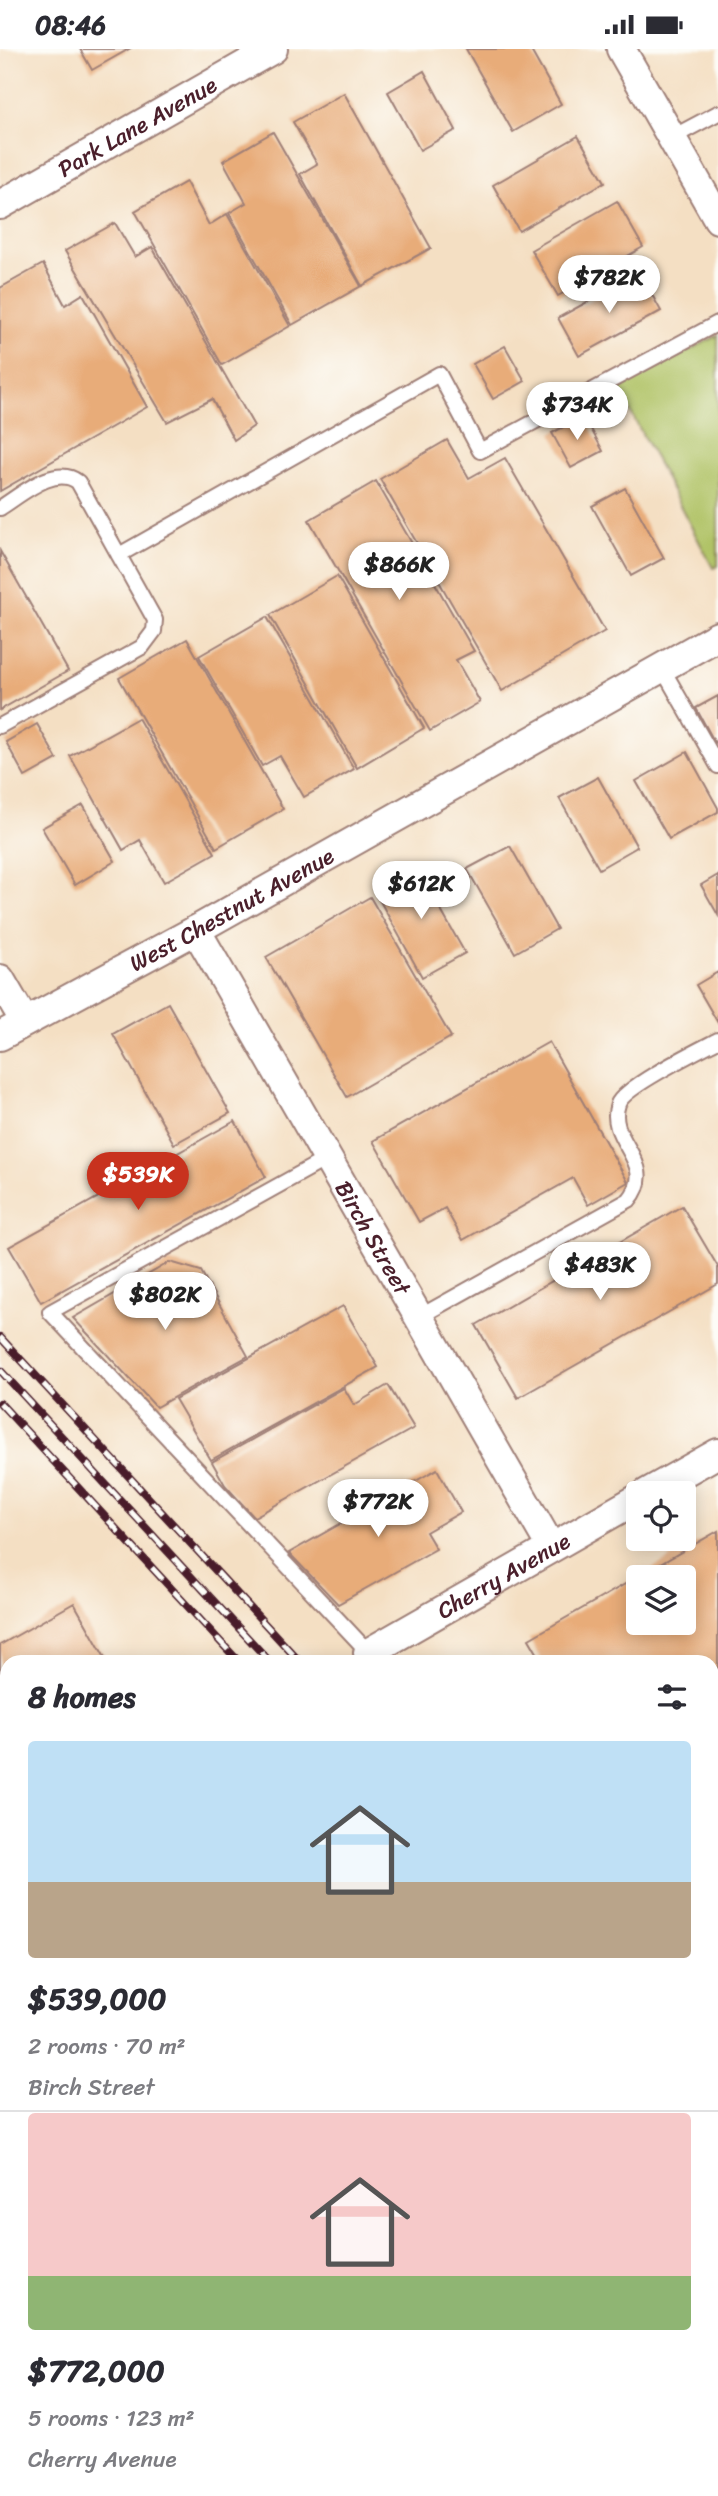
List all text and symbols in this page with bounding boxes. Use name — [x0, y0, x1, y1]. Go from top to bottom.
text: 08:46 — [35, 2, 106, 48]
street label: Park Lane Avenue — [50, 65, 225, 189]
pin: $782K — [560, 255, 658, 315]
text: $782K — [574, 257, 644, 298]
pin: $734K — [528, 383, 626, 442]
text: $734K — [542, 384, 612, 425]
pin: $866K — [350, 543, 448, 602]
text: $866K — [364, 544, 434, 585]
street label: West Chestnut Avenue — [122, 836, 342, 983]
pin: $612K — [372, 861, 470, 921]
text: $612K — [388, 863, 454, 904]
pin: $539K — [89, 1153, 187, 1212]
text: $539K — [103, 1154, 173, 1195]
street label: Birch Street — [323, 1173, 423, 1305]
pin: $483K — [551, 1243, 649, 1302]
text: $483K — [565, 1244, 635, 1285]
pin: $802K — [116, 1273, 214, 1332]
text: $802K — [129, 1274, 201, 1315]
pin: $772K — [329, 1479, 427, 1539]
text: $772K — [344, 1481, 413, 1522]
map controls — [626, 1481, 696, 1635]
button: locate — [626, 1481, 696, 1551]
street label: Cherry Avenue — [429, 1521, 578, 1631]
button: layers — [626, 1565, 696, 1635]
text: 8 homes — [28, 1670, 136, 1724]
icon: filters — [653, 1678, 691, 1716]
icon: home — [297, 1787, 423, 1913]
text: $539,000 — [28, 1972, 166, 2026]
text: 2 rooms · 70 m² — [28, 2026, 186, 2067]
text: Birch Street — [28, 2067, 155, 2108]
icon: home — [297, 2159, 423, 2285]
text: $772,000 — [28, 2344, 165, 2398]
text: 5 rooms · 123 m² — [28, 2398, 195, 2439]
text: Cherry Avenue — [28, 2439, 177, 2480]

